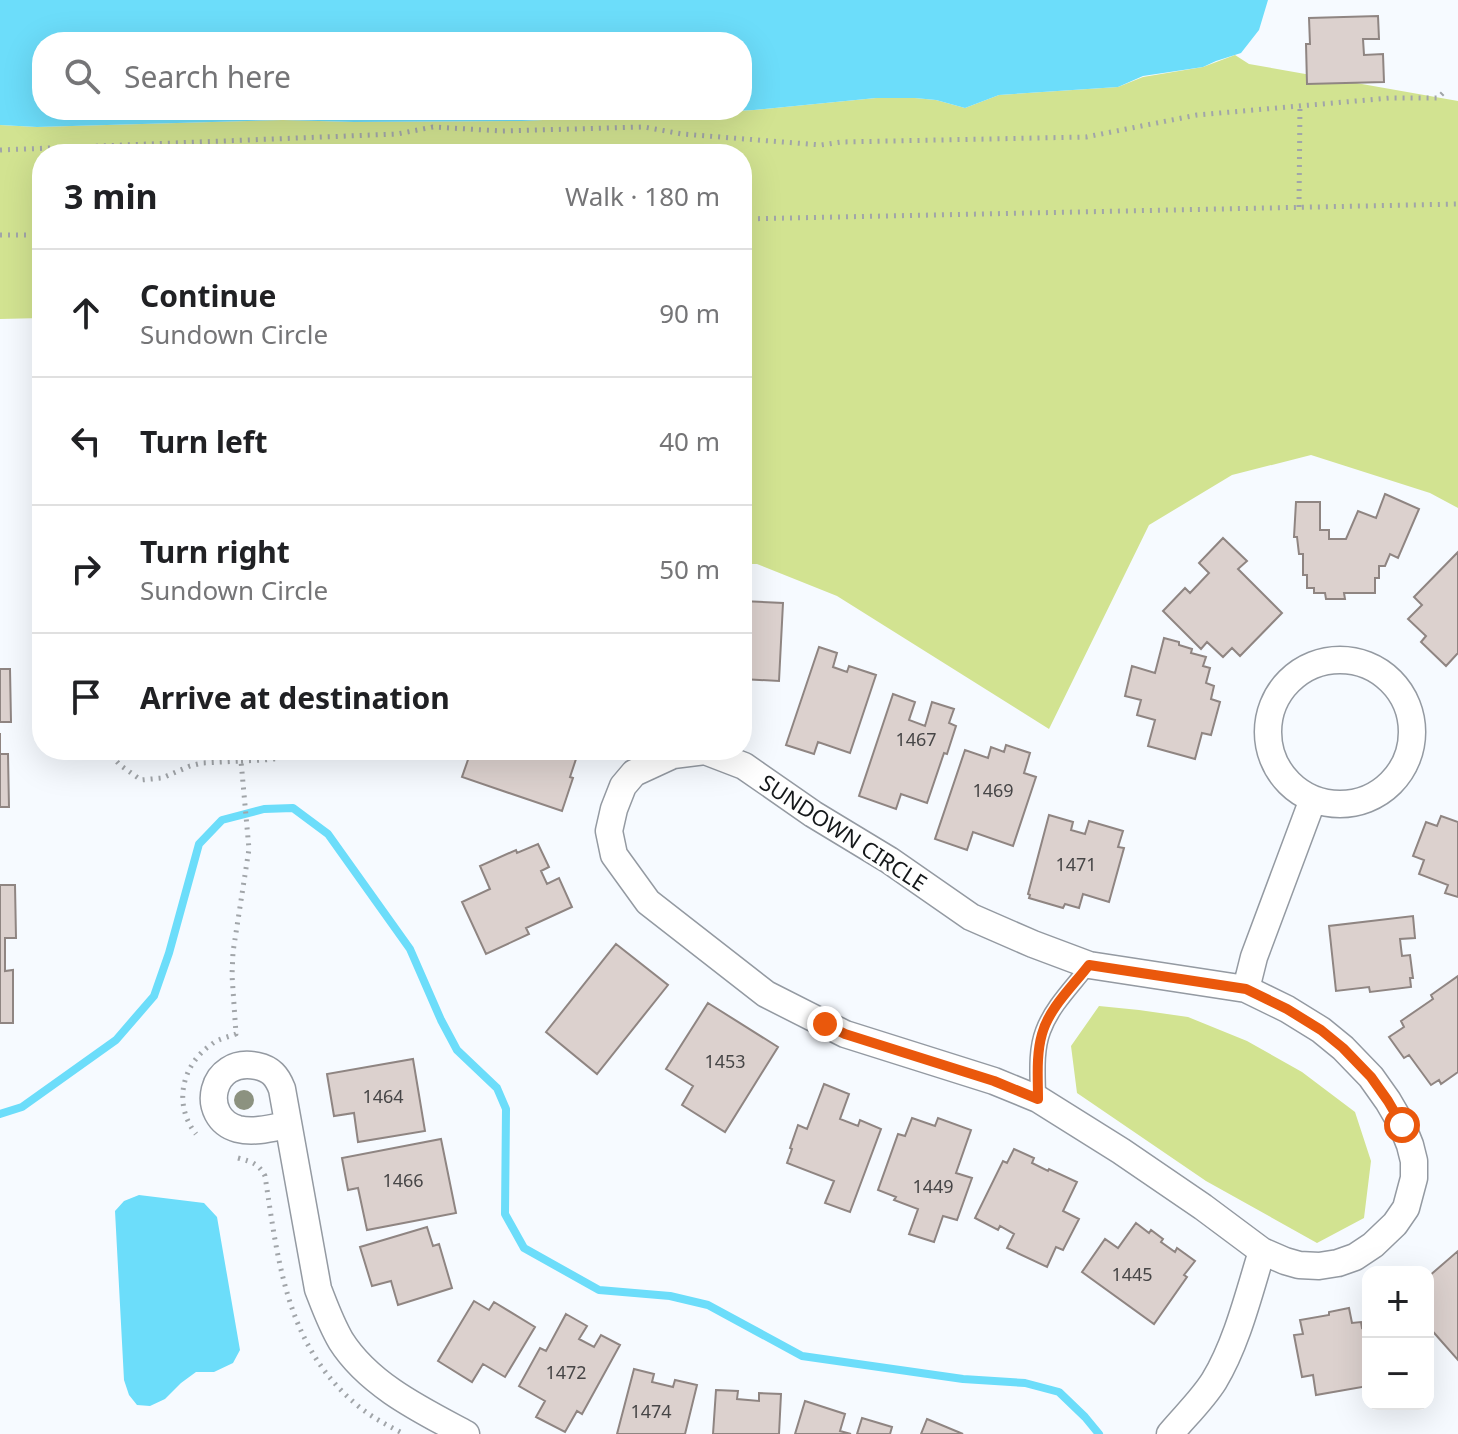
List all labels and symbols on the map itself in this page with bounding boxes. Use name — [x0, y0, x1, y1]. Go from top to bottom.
house number: 1467 — [895, 727, 937, 751]
street label: SUNDOWN CIRCLE — [755, 767, 933, 897]
house number: 1469 — [972, 778, 1014, 802]
house number: 1471 — [1055, 852, 1097, 876]
route end — [807, 1006, 843, 1042]
house number: 1453 — [704, 1049, 746, 1073]
house number: 1464 — [362, 1084, 404, 1108]
route start — [1384, 1107, 1420, 1143]
house number: 1466 — [382, 1168, 424, 1192]
house number: 1449 — [912, 1174, 954, 1198]
house number: 1445 — [1111, 1262, 1153, 1286]
house number: 1472 — [545, 1360, 587, 1384]
house number: 1474 — [630, 1399, 672, 1423]

